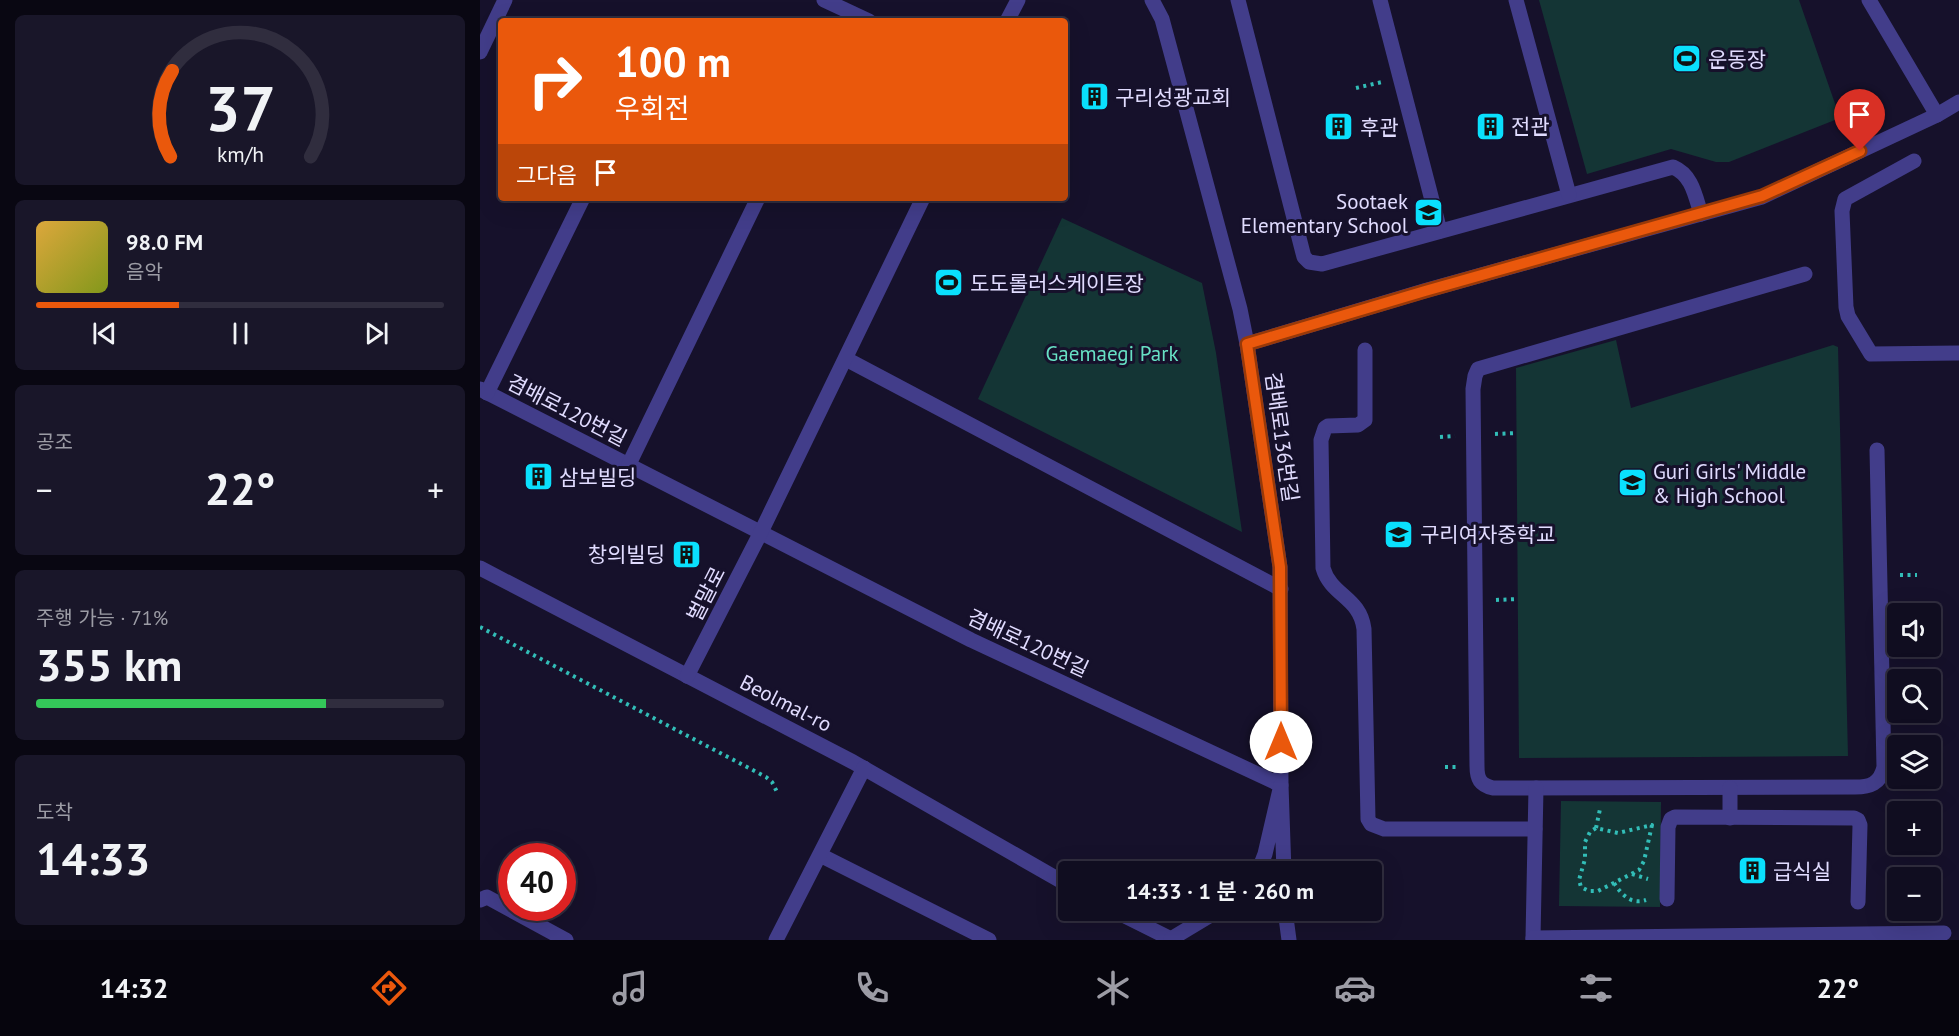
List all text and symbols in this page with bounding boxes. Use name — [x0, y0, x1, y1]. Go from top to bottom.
text: 100 m — [615, 34, 731, 89]
icon: right — [516, 42, 594, 120]
sports icon: 운동장 — [1671, 43, 1703, 75]
place label: 운동장 — [1708, 46, 1766, 73]
text: 37 — [205, 67, 275, 148]
building icon: 구리성광교회 — [1078, 81, 1110, 113]
place label: 구리성광교회 — [1115, 84, 1231, 111]
pin — [1834, 89, 1885, 151]
text: 우회전 — [615, 91, 690, 125]
icon: arrive — [1843, 98, 1876, 131]
building icon: 전관 — [1474, 110, 1506, 142]
building icon: 후관 — [1323, 111, 1355, 143]
place label: 전관 — [1511, 113, 1550, 140]
place label: 후관 — [1360, 114, 1399, 141]
text: km/h — [216, 140, 263, 168]
icon: arrive — [589, 156, 622, 189]
text: 그다음 — [516, 161, 577, 189]
place label: Sootaek Elementary School — [1241, 188, 1408, 239]
school or university icon: Sootaek Elementary School — [1413, 197, 1445, 229]
text: 98.0 FM — [126, 228, 203, 256]
text: 음악 — [126, 259, 163, 285]
sports icon: 도도롤러스케이트장 — [933, 267, 965, 299]
place label: 도도롤러스케이트장 — [970, 270, 1144, 297]
icon: previous — [88, 317, 121, 350]
icon: pause — [224, 317, 257, 350]
icon: next — [360, 317, 393, 350]
park label: Gaemaegi Park — [1046, 340, 1178, 367]
street label: 겸배로120번길 — [503, 368, 631, 452]
street label: 겸배로136번길 — [1260, 370, 1304, 504]
text: 공조 — [36, 429, 73, 455]
place label: Guri Girls' Middle & High School — [1653, 458, 1806, 509]
text: 22° — [205, 459, 275, 517]
building icon: 삼보빌딩 — [522, 461, 554, 493]
place label: 삼보빌딩 — [559, 464, 636, 491]
school or university icon: Guri Girls' Middle & High School — [1616, 467, 1648, 499]
text: − — [36, 468, 53, 511]
text: + — [427, 468, 444, 511]
school or university icon: 구리여자중학교 — [1383, 518, 1415, 550]
place label: 구리여자중학교 — [1420, 521, 1555, 548]
building icon: 창의빌딩 — [670, 538, 702, 570]
place label: 창의빌딩 — [588, 541, 665, 568]
street label: 벌말로 — [681, 562, 731, 626]
street label: 겸배로120번길 — [963, 603, 1093, 683]
map controls — [1887, 603, 1941, 921]
button: sound — [1887, 603, 1941, 657]
text: 주행 가능 · 71% — [36, 605, 168, 631]
text: 355 km — [36, 635, 182, 693]
street label: Beolmal-ro — [735, 668, 837, 738]
button: search — [1887, 669, 1941, 723]
position arrow — [1249, 710, 1313, 774]
button: layers — [1887, 735, 1941, 789]
text: 도착 — [36, 799, 73, 825]
button: + — [1887, 801, 1941, 855]
text: 14:33 — [36, 829, 150, 887]
speed limit sign: 40 — [498, 843, 576, 921]
building icon: 급식실 — [1736, 855, 1768, 887]
place label: 급식실 — [1773, 858, 1831, 885]
button: − — [1887, 867, 1941, 921]
text: 14:33 · 1 분 · 260 m — [1126, 877, 1314, 905]
icon: directions — [368, 967, 410, 1009]
icon: music — [609, 967, 651, 1009]
icon: phone — [851, 967, 893, 1009]
icon: climate — [1092, 967, 1134, 1009]
icon: car — [1334, 967, 1376, 1009]
icon: filters — [1575, 967, 1617, 1009]
text: 14:32 — [100, 971, 168, 1005]
text: 22° — [1817, 971, 1859, 1005]

